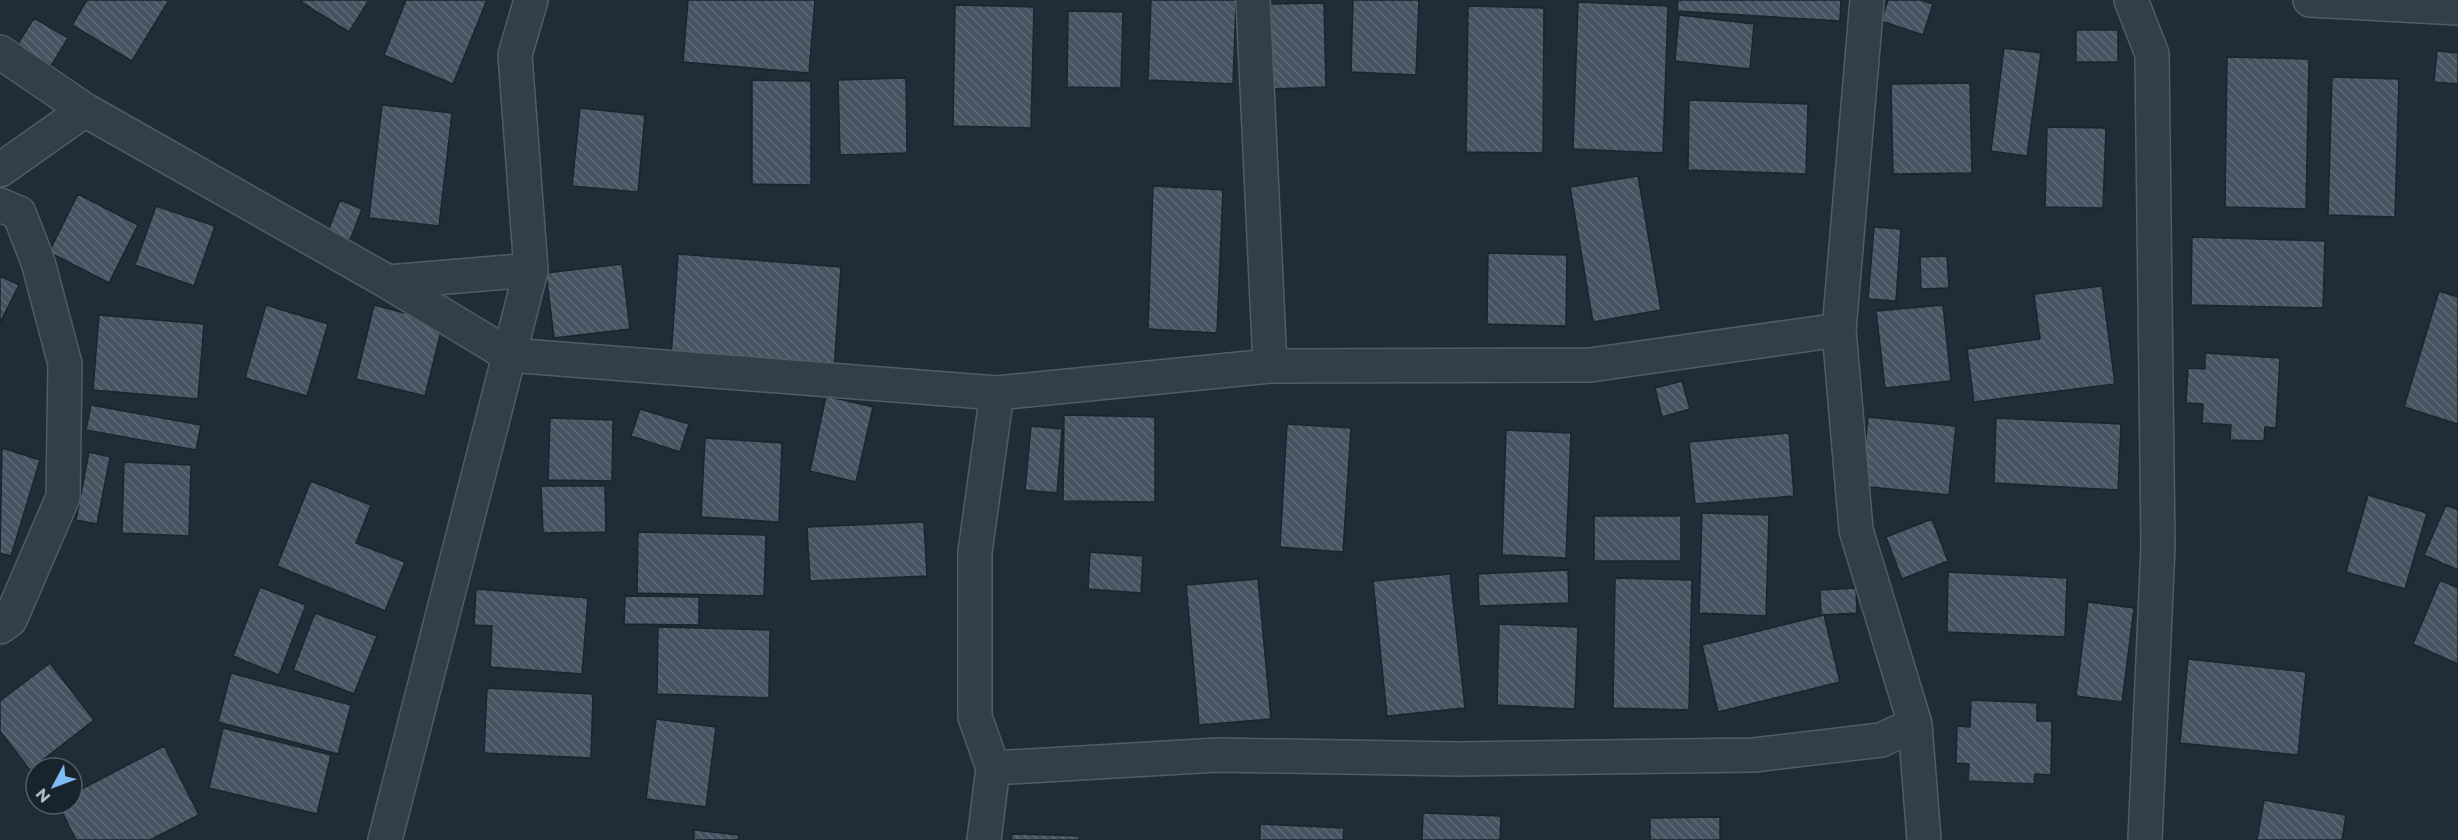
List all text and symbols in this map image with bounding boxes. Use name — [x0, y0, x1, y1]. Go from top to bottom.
north arrow — [24, 756, 84, 816]
text: N — [32, 784, 54, 807]

